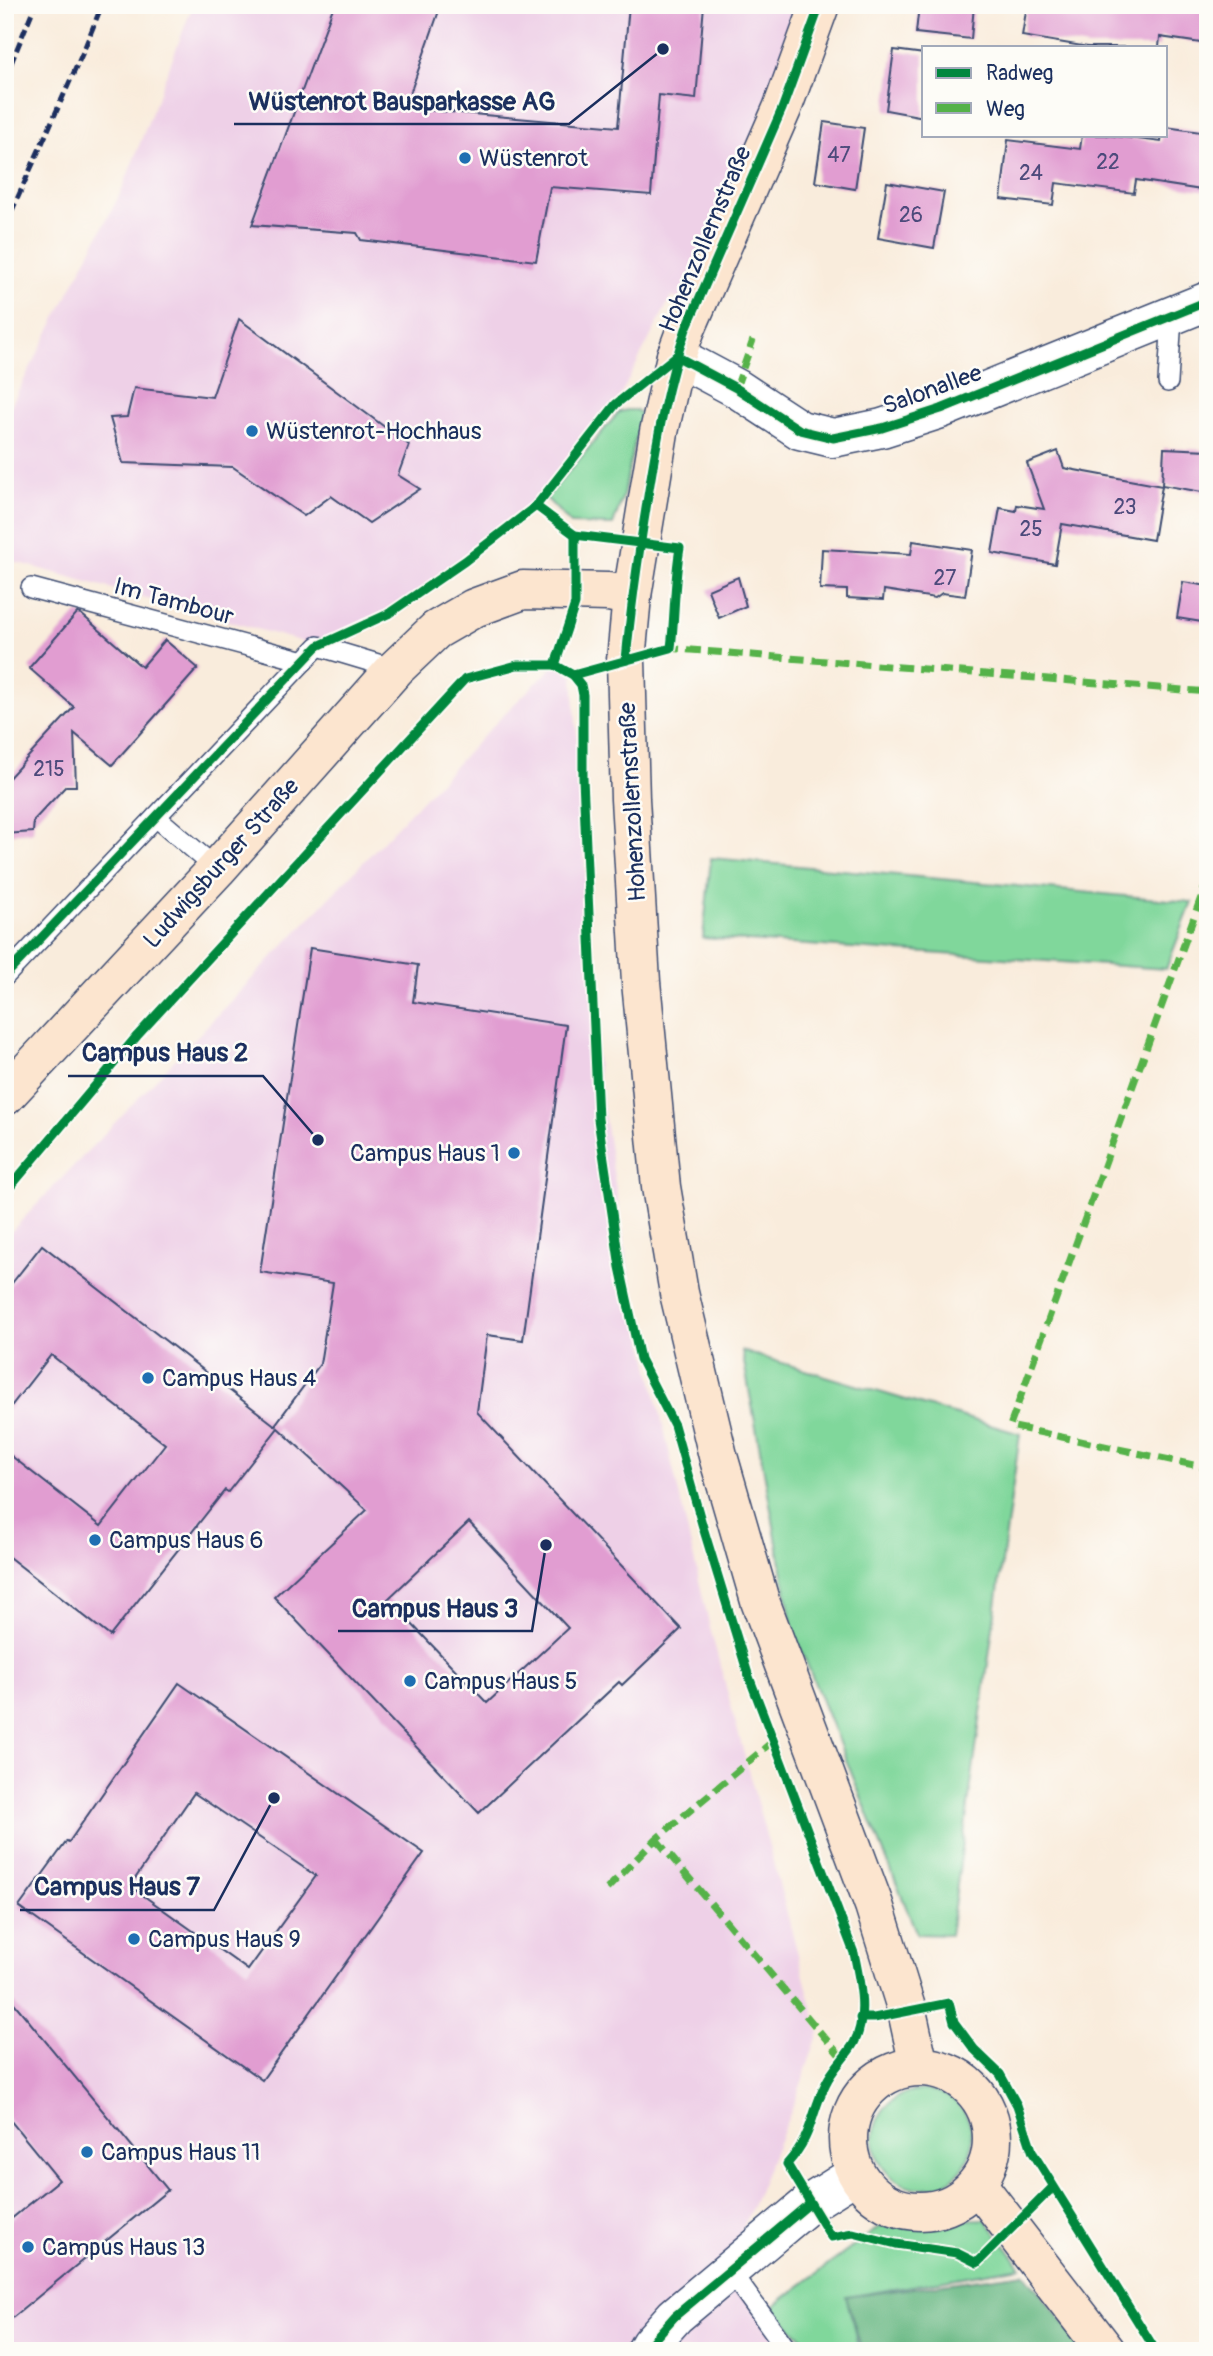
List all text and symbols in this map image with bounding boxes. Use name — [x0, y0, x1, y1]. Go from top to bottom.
legend — [922, 46, 1168, 136]
text: Radweg — [986, 60, 1053, 87]
callout: Wüstenrot Bausparkasse AG — [234, 77, 569, 124]
text: Wüstenrot Bausparkasse AG — [248, 86, 556, 118]
text: Weg — [986, 96, 1025, 123]
street label: Hohenzollernstraße — [653, 141, 758, 337]
house number: 47 — [827, 142, 851, 169]
place label: Wüstenrot — [479, 144, 588, 173]
house number: 22 — [1096, 149, 1120, 176]
marker: Wüstenrot — [457, 150, 473, 166]
house number: 24 — [1019, 160, 1043, 187]
house number: 26 — [899, 202, 923, 229]
street label: Salonallee — [879, 358, 986, 421]
place label: Wüstenrot-Hochhaus — [266, 417, 482, 446]
marker: Wüstenrot-Hochhaus — [244, 423, 260, 439]
house number: 23 — [1114, 494, 1136, 521]
house number: 25 — [1019, 516, 1043, 543]
house number: 27 — [934, 565, 956, 592]
street label: Im Tambour — [111, 572, 237, 632]
street label: Hohenzollernstraße — [613, 701, 652, 902]
house number: 215 — [33, 756, 65, 783]
street label: Ludwigsburger Straße — [137, 772, 306, 954]
callout: Campus Haus 2 — [68, 1029, 263, 1076]
text: Campus Haus 2 — [82, 1037, 248, 1069]
place label: Campus Haus 1 — [350, 1139, 500, 1168]
marker: Campus Haus 1 — [506, 1145, 522, 1161]
place label: Campus Haus 4 — [162, 1364, 316, 1393]
marker: Campus Haus 4 — [140, 1370, 156, 1386]
place label: Campus Haus 6 — [109, 1526, 263, 1555]
marker: Campus Haus 6 — [87, 1532, 103, 1548]
callout: Campus Haus 3 — [338, 1584, 532, 1631]
text: Campus Haus 3 — [352, 1593, 518, 1625]
place label: Campus Haus 5 — [424, 1667, 578, 1696]
marker: Campus Haus 5 — [402, 1673, 418, 1689]
callout: Campus Haus 7 — [20, 1863, 214, 1910]
text: Campus Haus 7 — [34, 1871, 200, 1903]
place label: Campus Haus 9 — [148, 1925, 301, 1954]
marker: Campus Haus 9 — [126, 1931, 142, 1947]
place label: Campus Haus 11 — [101, 2138, 260, 2167]
marker: Campus Haus 11 — [79, 2144, 95, 2160]
place label: Campus Haus 13 — [42, 2233, 205, 2262]
marker: Campus Haus 13 — [20, 2239, 36, 2255]

